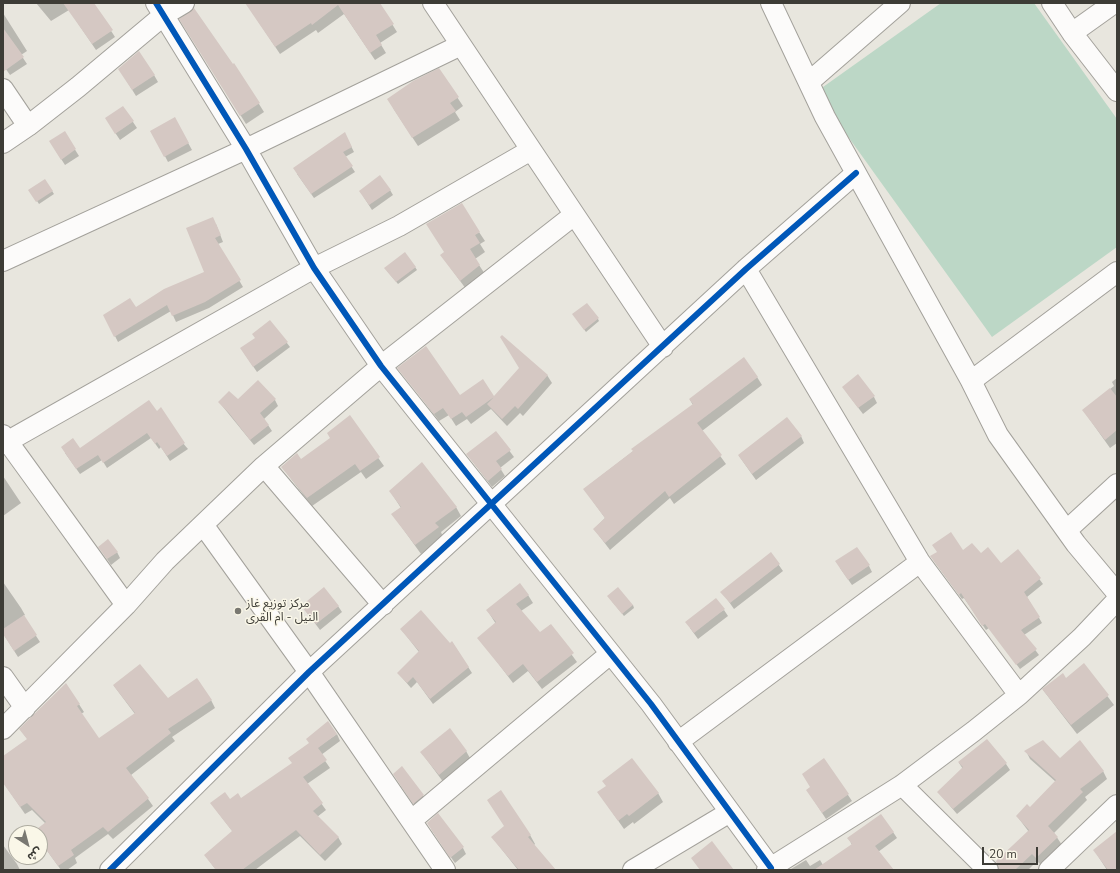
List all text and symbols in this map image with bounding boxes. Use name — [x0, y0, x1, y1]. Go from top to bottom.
place label: مركز توزيع غاز النيل - ام القرى — [246, 597, 318, 625]
marker: مركز توزيع غاز النيل - ام القرى — [233, 606, 243, 616]
north arrow — [8, 825, 48, 865]
scale bar — [984, 839, 1040, 865]
text: ش — [24, 844, 45, 865]
text: 20 m — [989, 846, 1017, 862]

